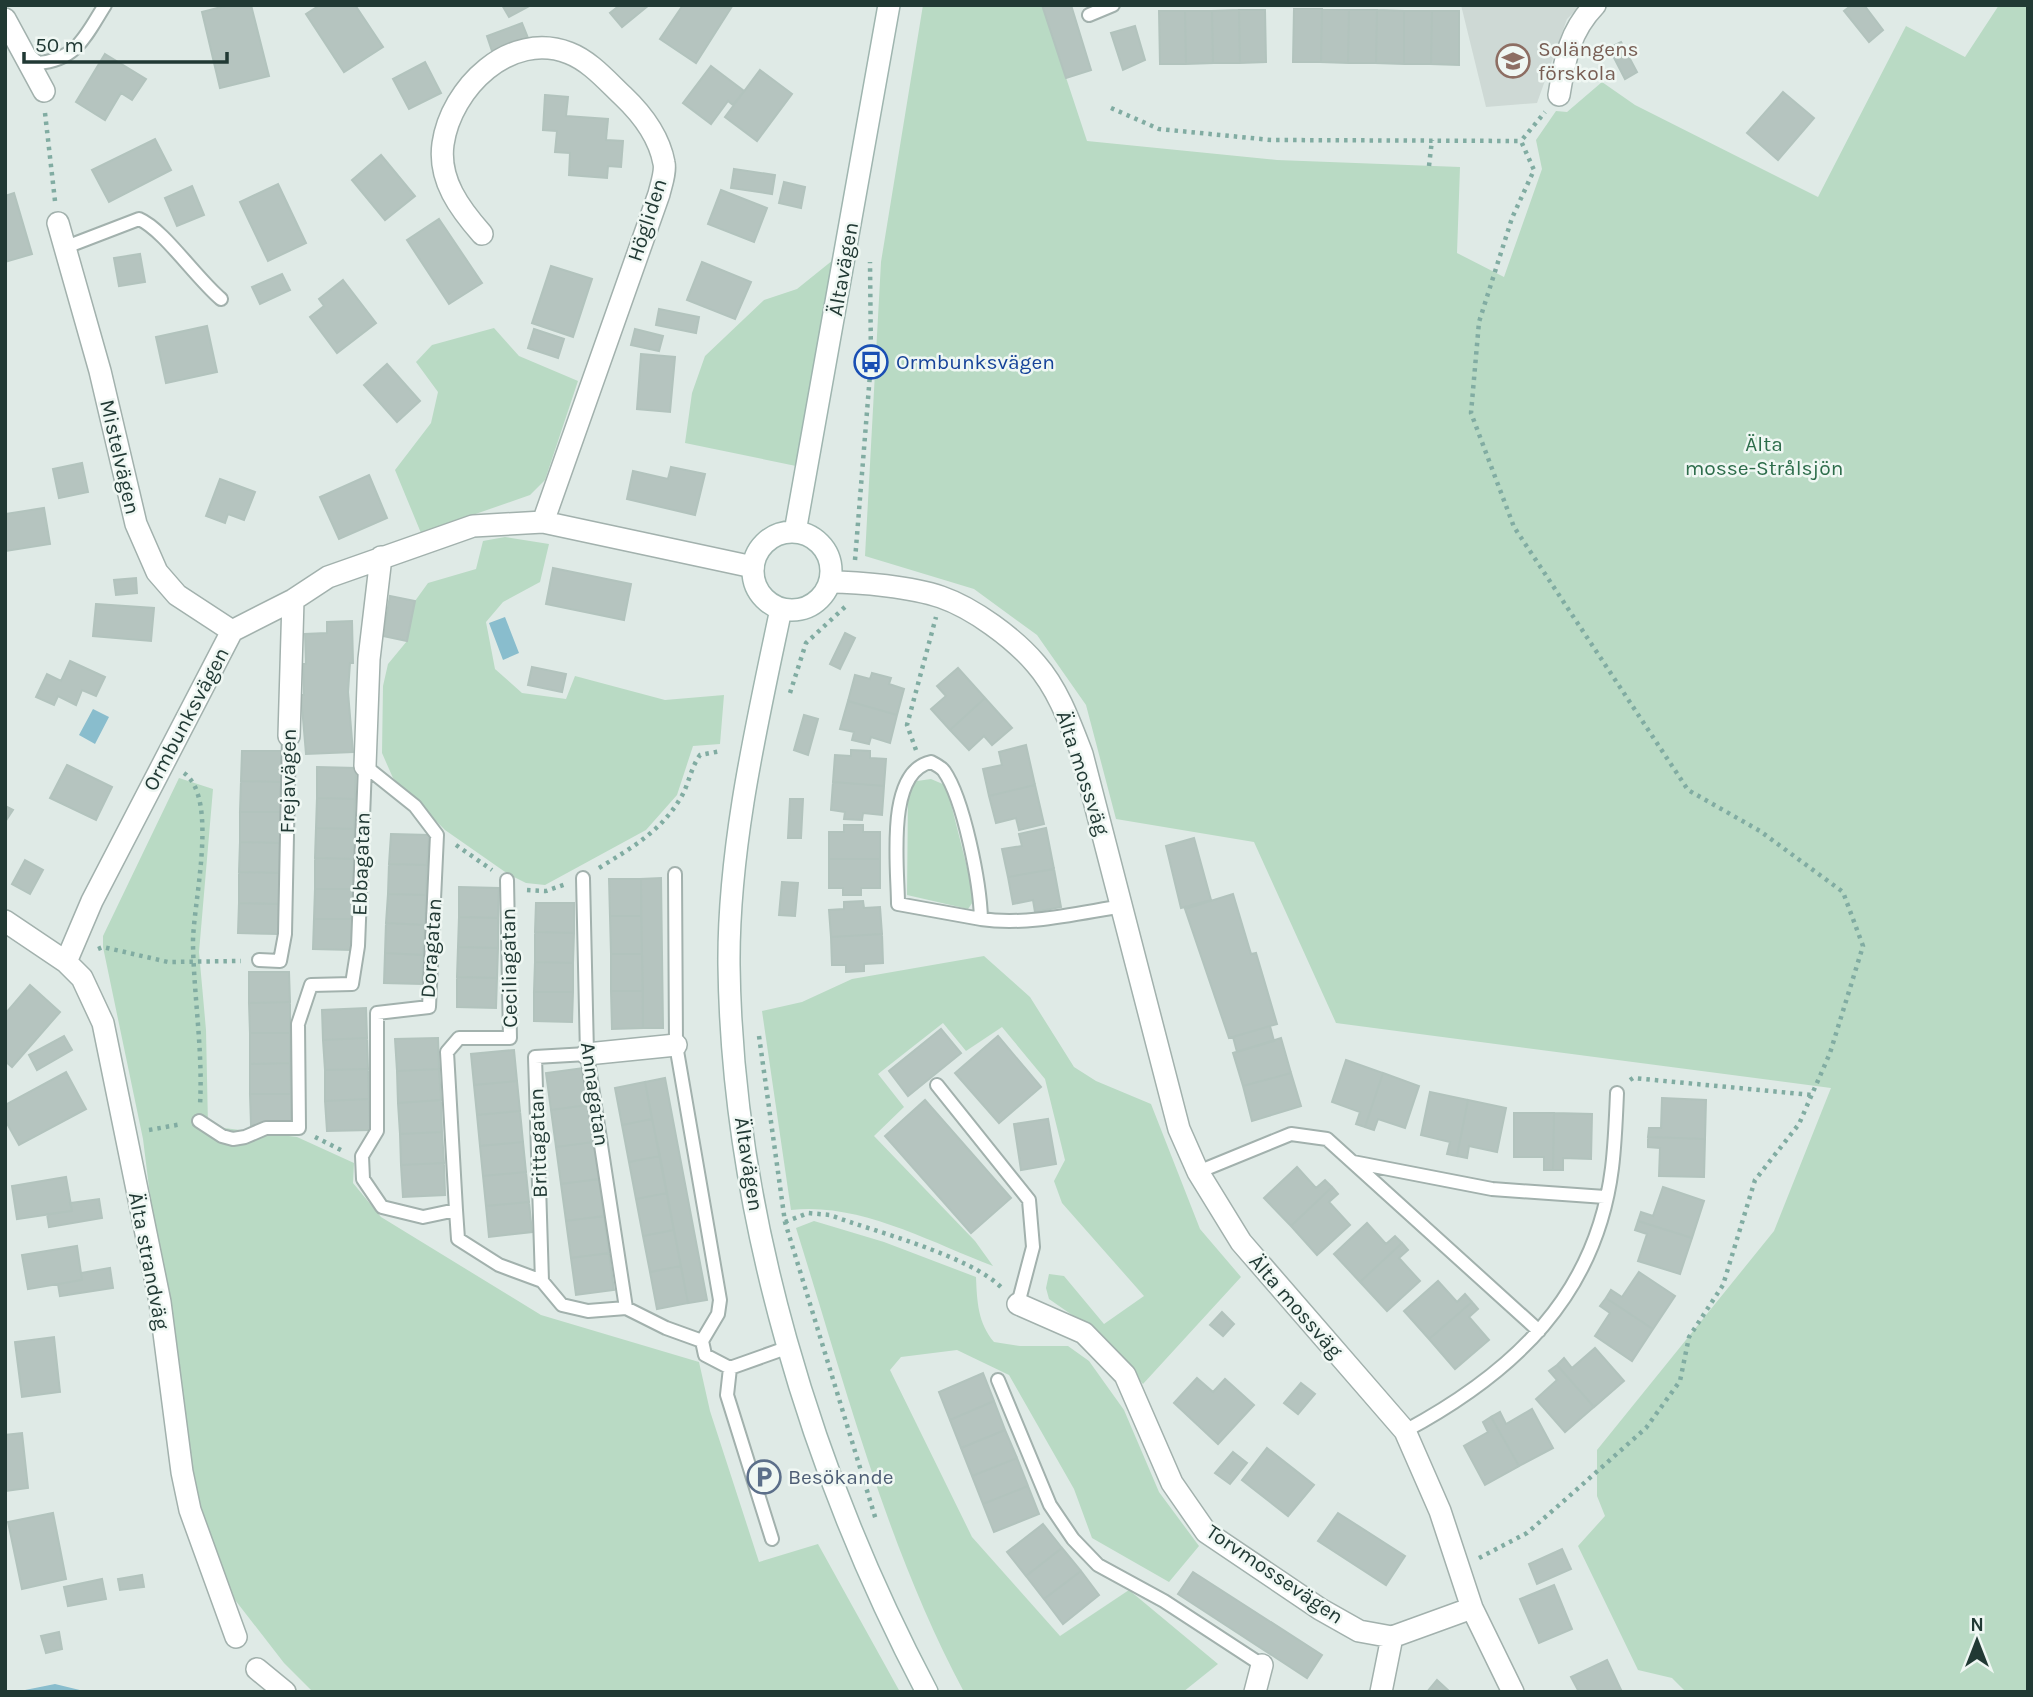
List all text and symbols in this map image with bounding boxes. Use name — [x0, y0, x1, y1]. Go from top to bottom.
scale bar — [24, 21, 228, 65]
text: 50 m — [35, 33, 84, 57]
place label: Solängens förskola — [1538, 37, 1639, 85]
school or university icon: Solängens förskola — [1494, 42, 1532, 80]
street label: Högliden — [622, 176, 672, 264]
street label: Ältavägen — [823, 220, 863, 318]
bus stop icon: Ormbunksvägen — [852, 343, 890, 381]
place label: Ormbunksvägen — [896, 350, 1055, 374]
street label: Mistelvägen — [95, 397, 145, 517]
park label: Älta mosse-Strålsjön — [1685, 432, 1843, 480]
street label: Ormbunksvägen — [138, 643, 234, 795]
street label: Älta mossväg — [1052, 708, 1114, 838]
street label: Frejavägen — [275, 728, 301, 834]
street label: Ebbagatan — [347, 812, 375, 916]
street label: Doragatan — [416, 897, 446, 999]
street label: Ceciliagatan — [496, 908, 522, 1028]
street label: Annagatan — [576, 1041, 614, 1147]
street label: Brittagatan — [524, 1088, 552, 1198]
street label: Ältavägen — [730, 1115, 768, 1213]
street label: Älta strandväg — [124, 1190, 174, 1332]
street label: Älta mossväg — [1244, 1249, 1348, 1363]
parking icon: Besökande — [745, 1458, 783, 1496]
place label: Besökande — [788, 1465, 894, 1489]
street label: Torvmossevägen — [1202, 1519, 1348, 1629]
north arrow — [1942, 1606, 2012, 1676]
text: N — [1970, 1614, 1984, 1636]

